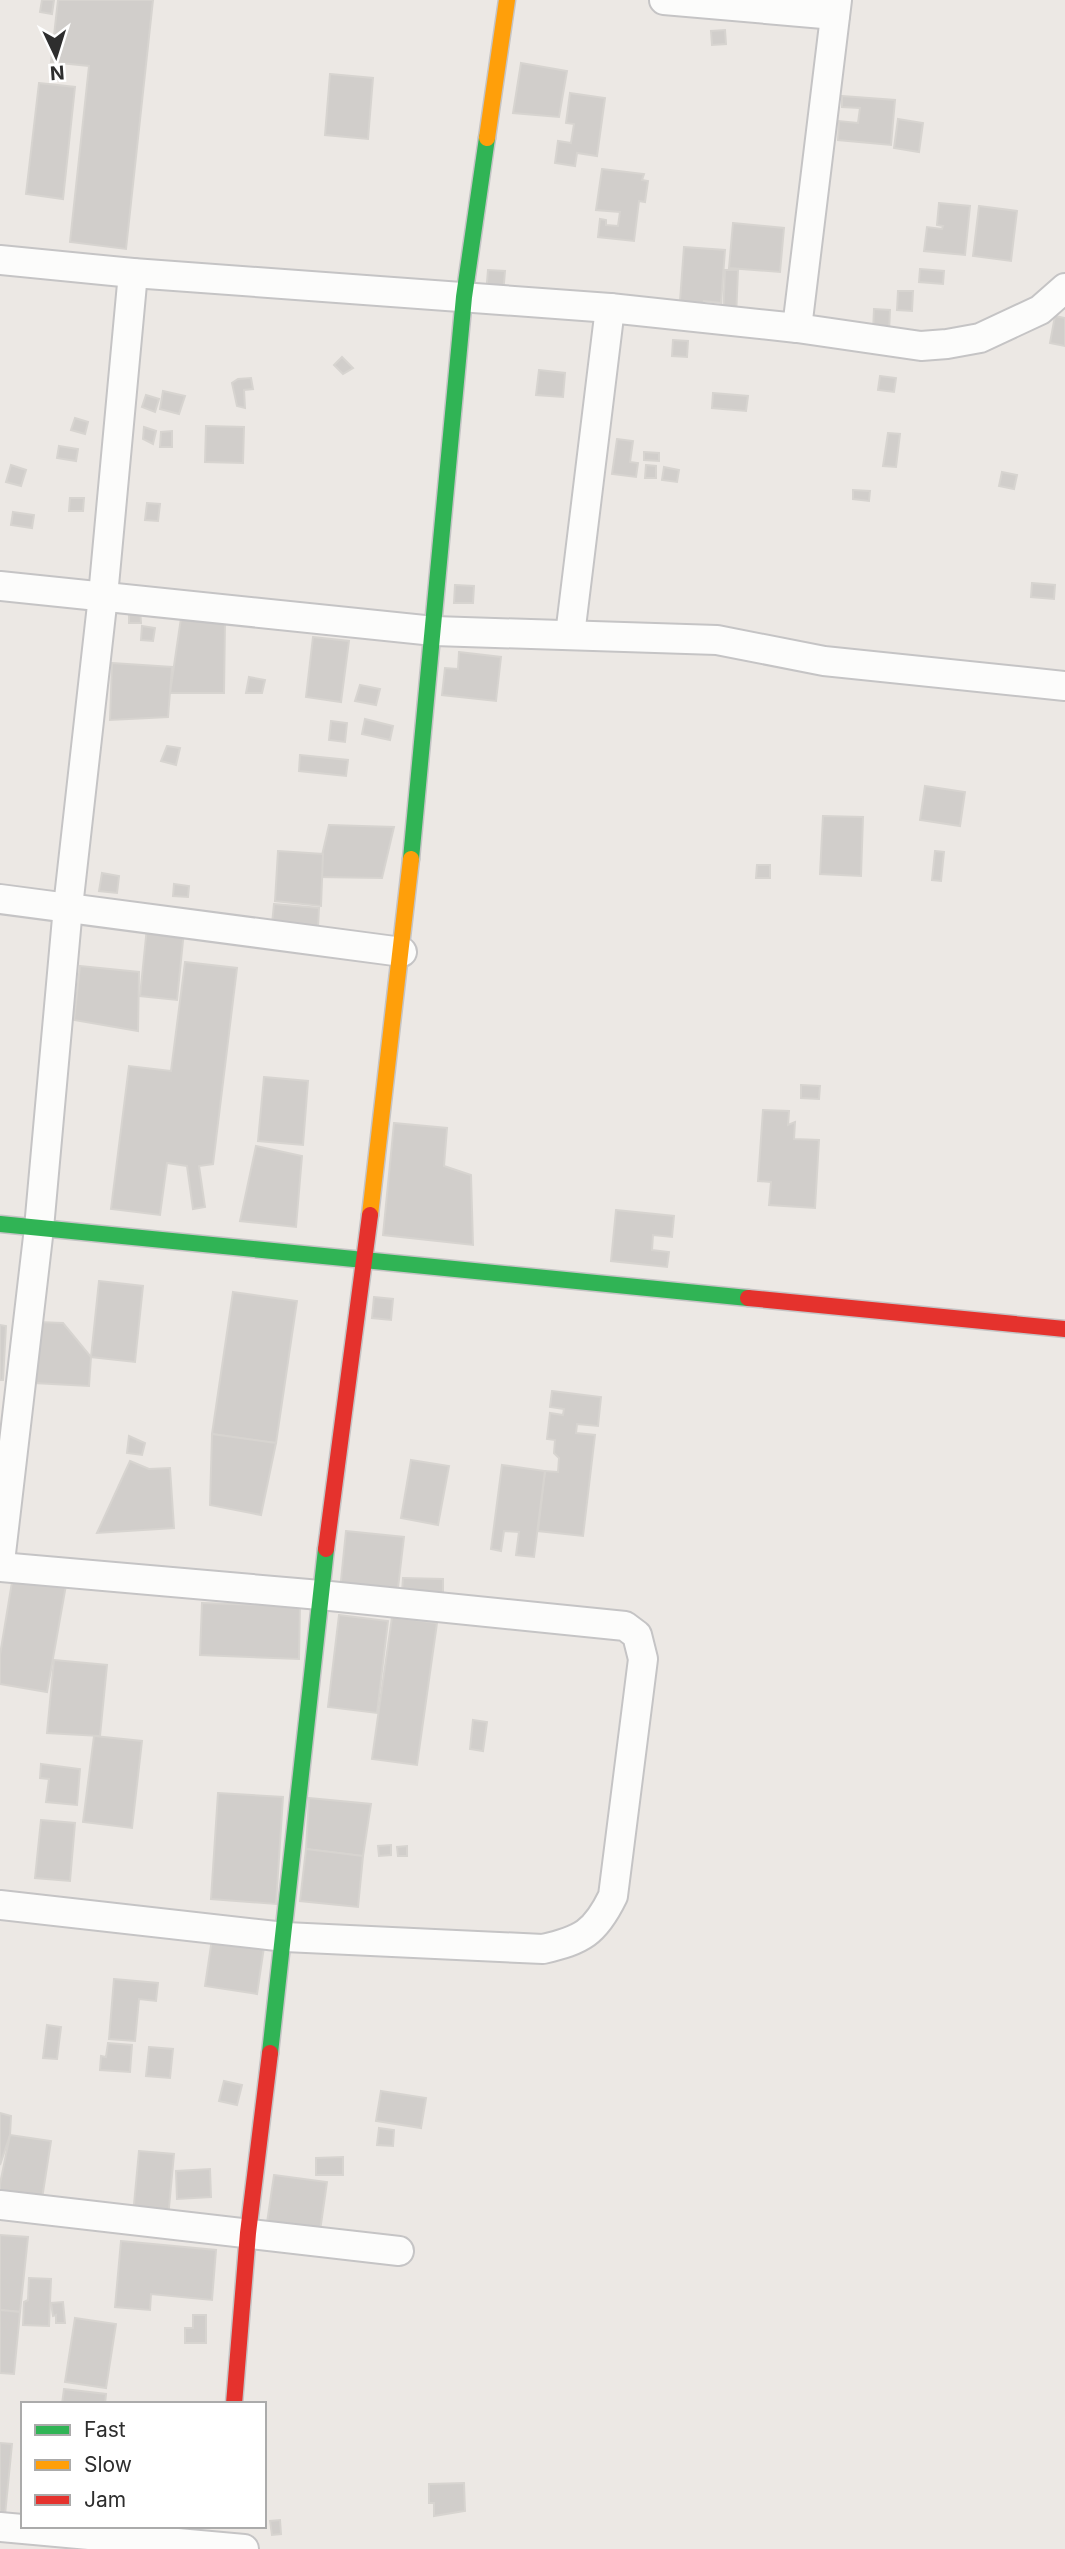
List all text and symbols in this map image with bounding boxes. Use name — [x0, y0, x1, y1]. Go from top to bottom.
north arrow — [21, 21, 91, 91]
text: N — [49, 60, 65, 84]
legend — [21, 2402, 266, 2528]
text: Fast — [84, 2417, 126, 2442]
text: Slow — [84, 2452, 132, 2477]
text: Jam — [84, 2487, 126, 2512]

